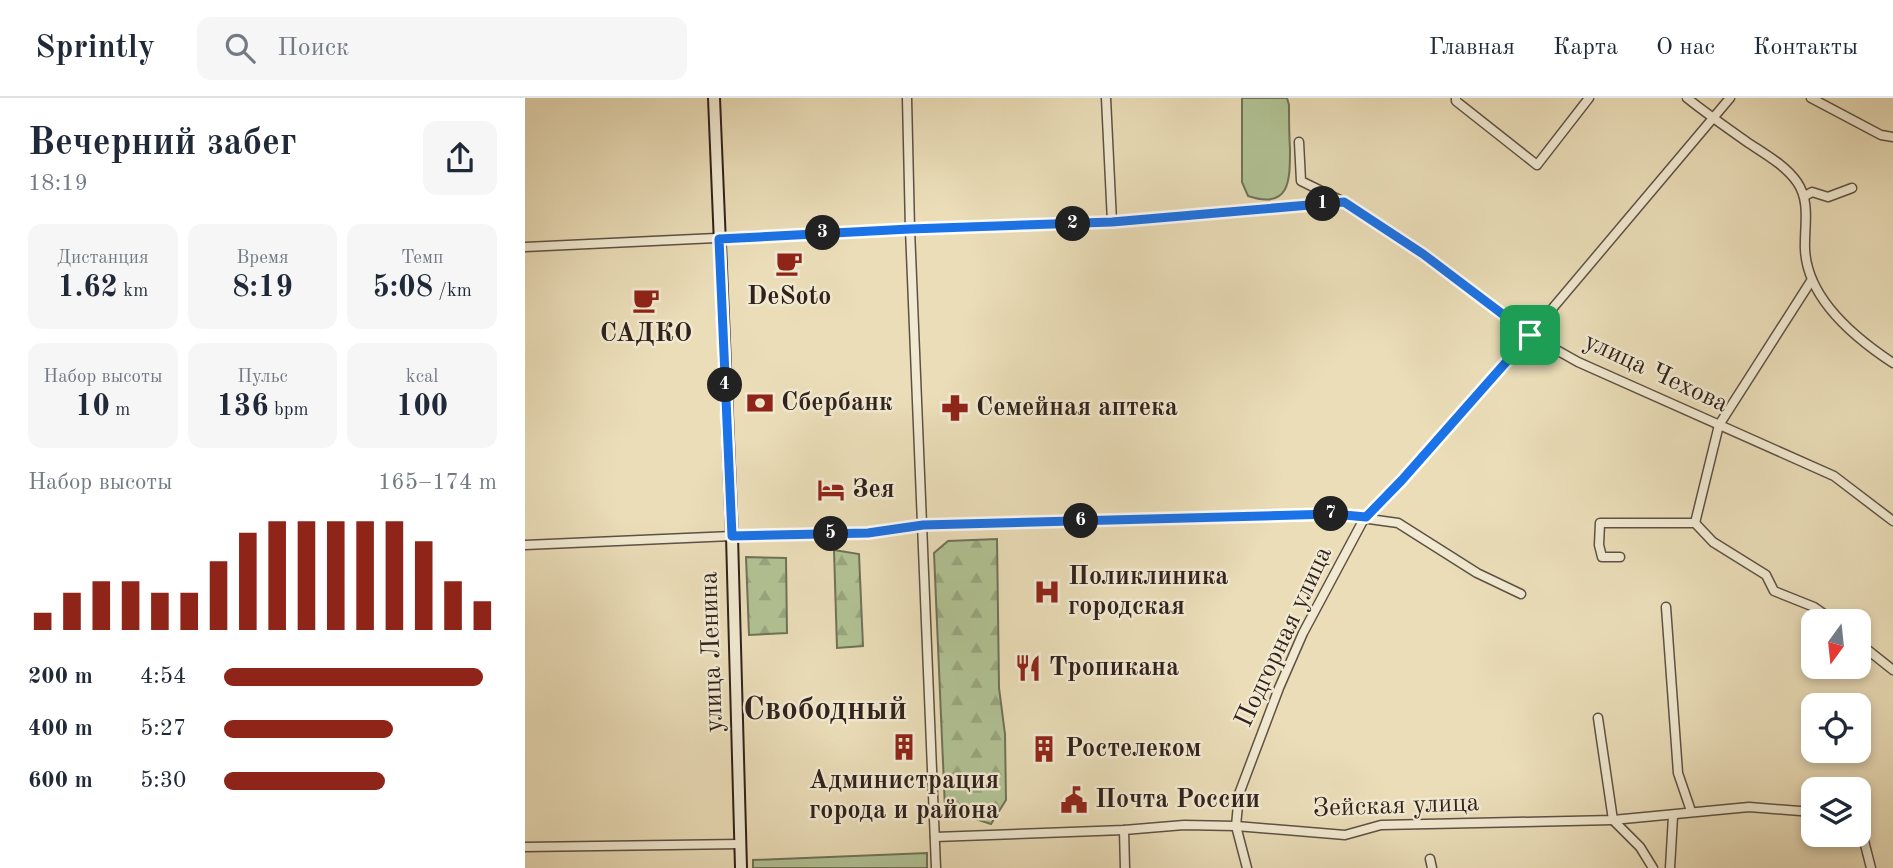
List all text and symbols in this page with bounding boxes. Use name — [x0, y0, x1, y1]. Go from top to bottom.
search box — [197, 17, 687, 80]
icon: search — [221, 29, 259, 67]
text: Sprintly — [35, 32, 155, 65]
text: Поиск — [277, 35, 349, 61]
text: Главная — [1429, 36, 1515, 60]
text: Карта — [1553, 36, 1618, 60]
text: О нас — [1656, 36, 1715, 60]
text: Контакты — [1753, 36, 1858, 60]
button: share — [423, 121, 497, 195]
text: Вечерний забег — [28, 125, 297, 163]
text: 18:19 — [28, 172, 88, 195]
pin: 1 — [1305, 186, 1341, 222]
text: 1 — [1317, 194, 1328, 213]
pin: 2 — [1055, 206, 1091, 242]
text: 2 — [1067, 214, 1078, 233]
pin: 3 — [805, 216, 841, 250]
text: 3 — [817, 223, 828, 242]
cafe icon: DeSoto — [774, 248, 804, 278]
text: Дистанция — [57, 249, 149, 268]
text: Время — [236, 249, 289, 268]
text: Темп — [401, 249, 443, 268]
text: 1.62 — [57, 273, 118, 303]
text: 8:19 — [232, 273, 293, 303]
text: 5:08 — [372, 273, 433, 303]
text: km — [118, 282, 148, 301]
text: /km — [433, 282, 472, 301]
place label: DeSoto — [747, 284, 831, 310]
cafe icon: САДКО — [631, 285, 661, 315]
pin — [1500, 305, 1560, 365]
icon: arrive — [1511, 316, 1549, 354]
place label: САДКО — [600, 321, 692, 347]
street label: улица Чехова — [1580, 328, 1732, 418]
text: Набор высоты — [43, 368, 162, 387]
text: Пульс — [237, 368, 288, 387]
text: kcal — [406, 368, 439, 387]
pin: 4 — [707, 368, 743, 402]
text: 4 — [719, 375, 730, 394]
bank icon: Сбербанк — [745, 388, 775, 418]
place label: Сбербанк — [781, 390, 893, 416]
text: 10 — [75, 392, 110, 422]
text: 136 — [216, 392, 269, 422]
text: 100 — [396, 392, 448, 422]
pharmacy icon: Семейная аптека — [940, 393, 970, 423]
place label: Семейная аптека — [976, 395, 1178, 421]
text: m — [110, 401, 130, 420]
text: bpm — [269, 401, 309, 420]
text: Набор высоты — [28, 471, 172, 494]
text: 165–174 m — [378, 471, 497, 494]
hotel icon: Зея — [816, 475, 846, 505]
place label: Зея — [852, 477, 895, 503]
pin: 7 — [1313, 496, 1349, 532]
pin: 6 — [1063, 504, 1099, 538]
text: 7 — [1325, 504, 1336, 523]
text: 6 — [1075, 511, 1086, 530]
pin: 5 — [813, 516, 849, 551]
text: 5 — [825, 524, 836, 543]
street label: Подгорная улица — [1231, 542, 1337, 731]
place label: Поликлиника городская — [1068, 564, 1229, 620]
street label: улица Ленина — [696, 571, 728, 733]
hospital icon: Поликлиника городская — [1032, 577, 1062, 607]
north arrow — [1801, 609, 1871, 679]
map controls — [1801, 609, 1871, 847]
restaurant icon: Тропикана — [1013, 653, 1043, 683]
place label: Тропикана — [1049, 655, 1179, 681]
text: 200 m — [28, 665, 93, 688]
text: 4:54 — [140, 665, 186, 688]
button: locate — [1801, 693, 1871, 763]
district label: Свободный — [743, 694, 907, 727]
text: 400 m — [28, 717, 93, 740]
text: 5:27 — [140, 717, 186, 740]
building icon: Администрация города и района — [889, 732, 919, 762]
building icon: Ростелеком — [1029, 734, 1059, 764]
place label: Ростелеком — [1065, 736, 1202, 762]
place label: Администрация города и района — [809, 768, 999, 824]
text: 600 m — [28, 769, 93, 792]
text: 5:30 — [140, 769, 186, 792]
button: layers — [1801, 777, 1871, 847]
public building icon: Почта России — [1059, 785, 1089, 815]
place label: Почта России — [1095, 787, 1260, 813]
street label: Зейская улица — [1312, 790, 1480, 822]

